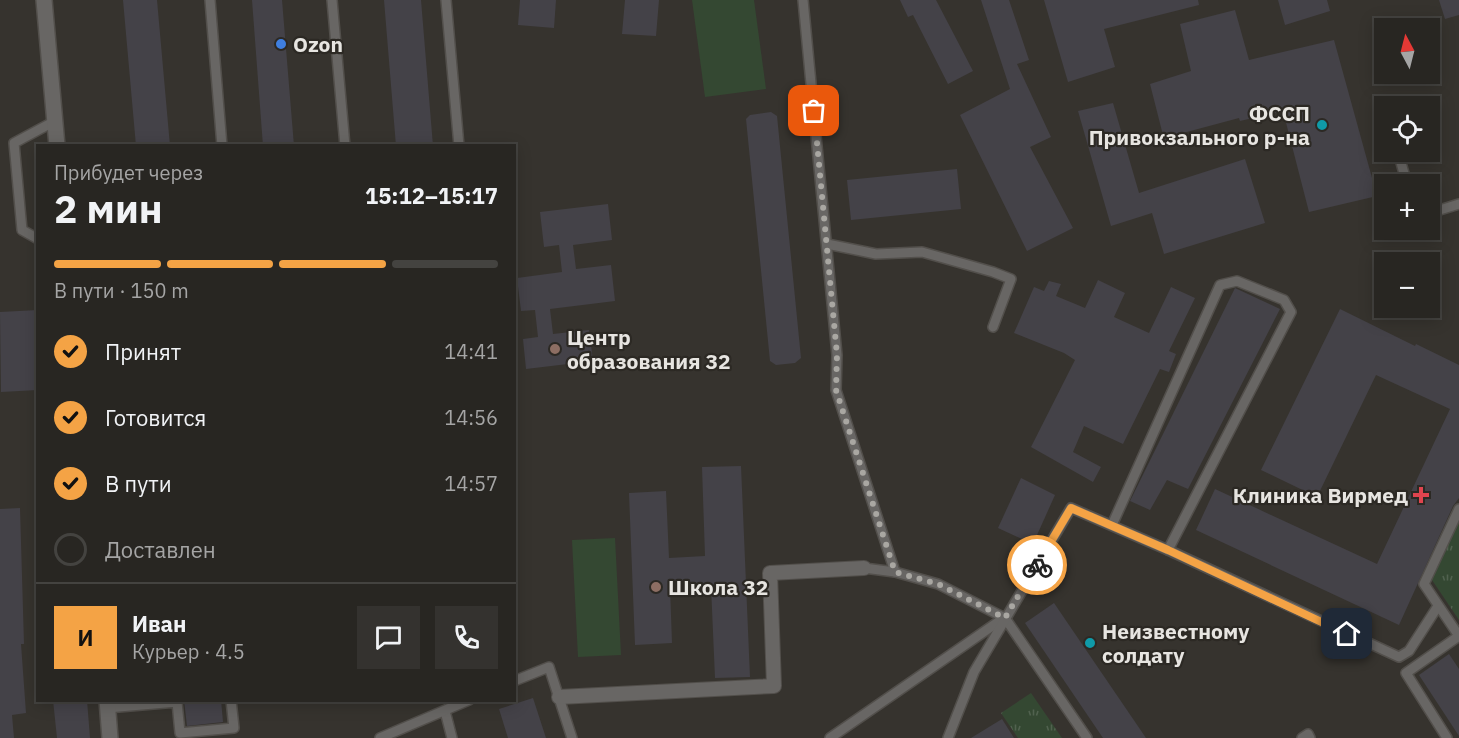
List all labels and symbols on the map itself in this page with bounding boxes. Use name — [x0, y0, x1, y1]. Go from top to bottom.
north arrow — [1374, 18, 1440, 84]
place label: Ozon — [293, 30, 343, 58]
marker: Ozon — [274, 37, 288, 51]
pin — [788, 85, 839, 136]
place label: ФССП Привокзального р-на — [1089, 99, 1310, 151]
marker: ФССП Привокзального р-на — [1315, 118, 1329, 132]
place label: Центр образования 32 — [567, 323, 731, 375]
marker: Центр образования 32 — [548, 342, 562, 356]
place label: Клиника Вирмед — [1233, 481, 1408, 509]
marker: Клиника Вирмед — [1412, 486, 1430, 504]
courier — [1007, 535, 1067, 595]
place label: Школа 32 — [668, 573, 768, 601]
marker: Школа 32 — [649, 580, 663, 594]
pin — [1321, 608, 1372, 659]
place label: Неизвестному солдату — [1102, 617, 1250, 669]
marker: Неизвестному солдату — [1083, 636, 1097, 650]

